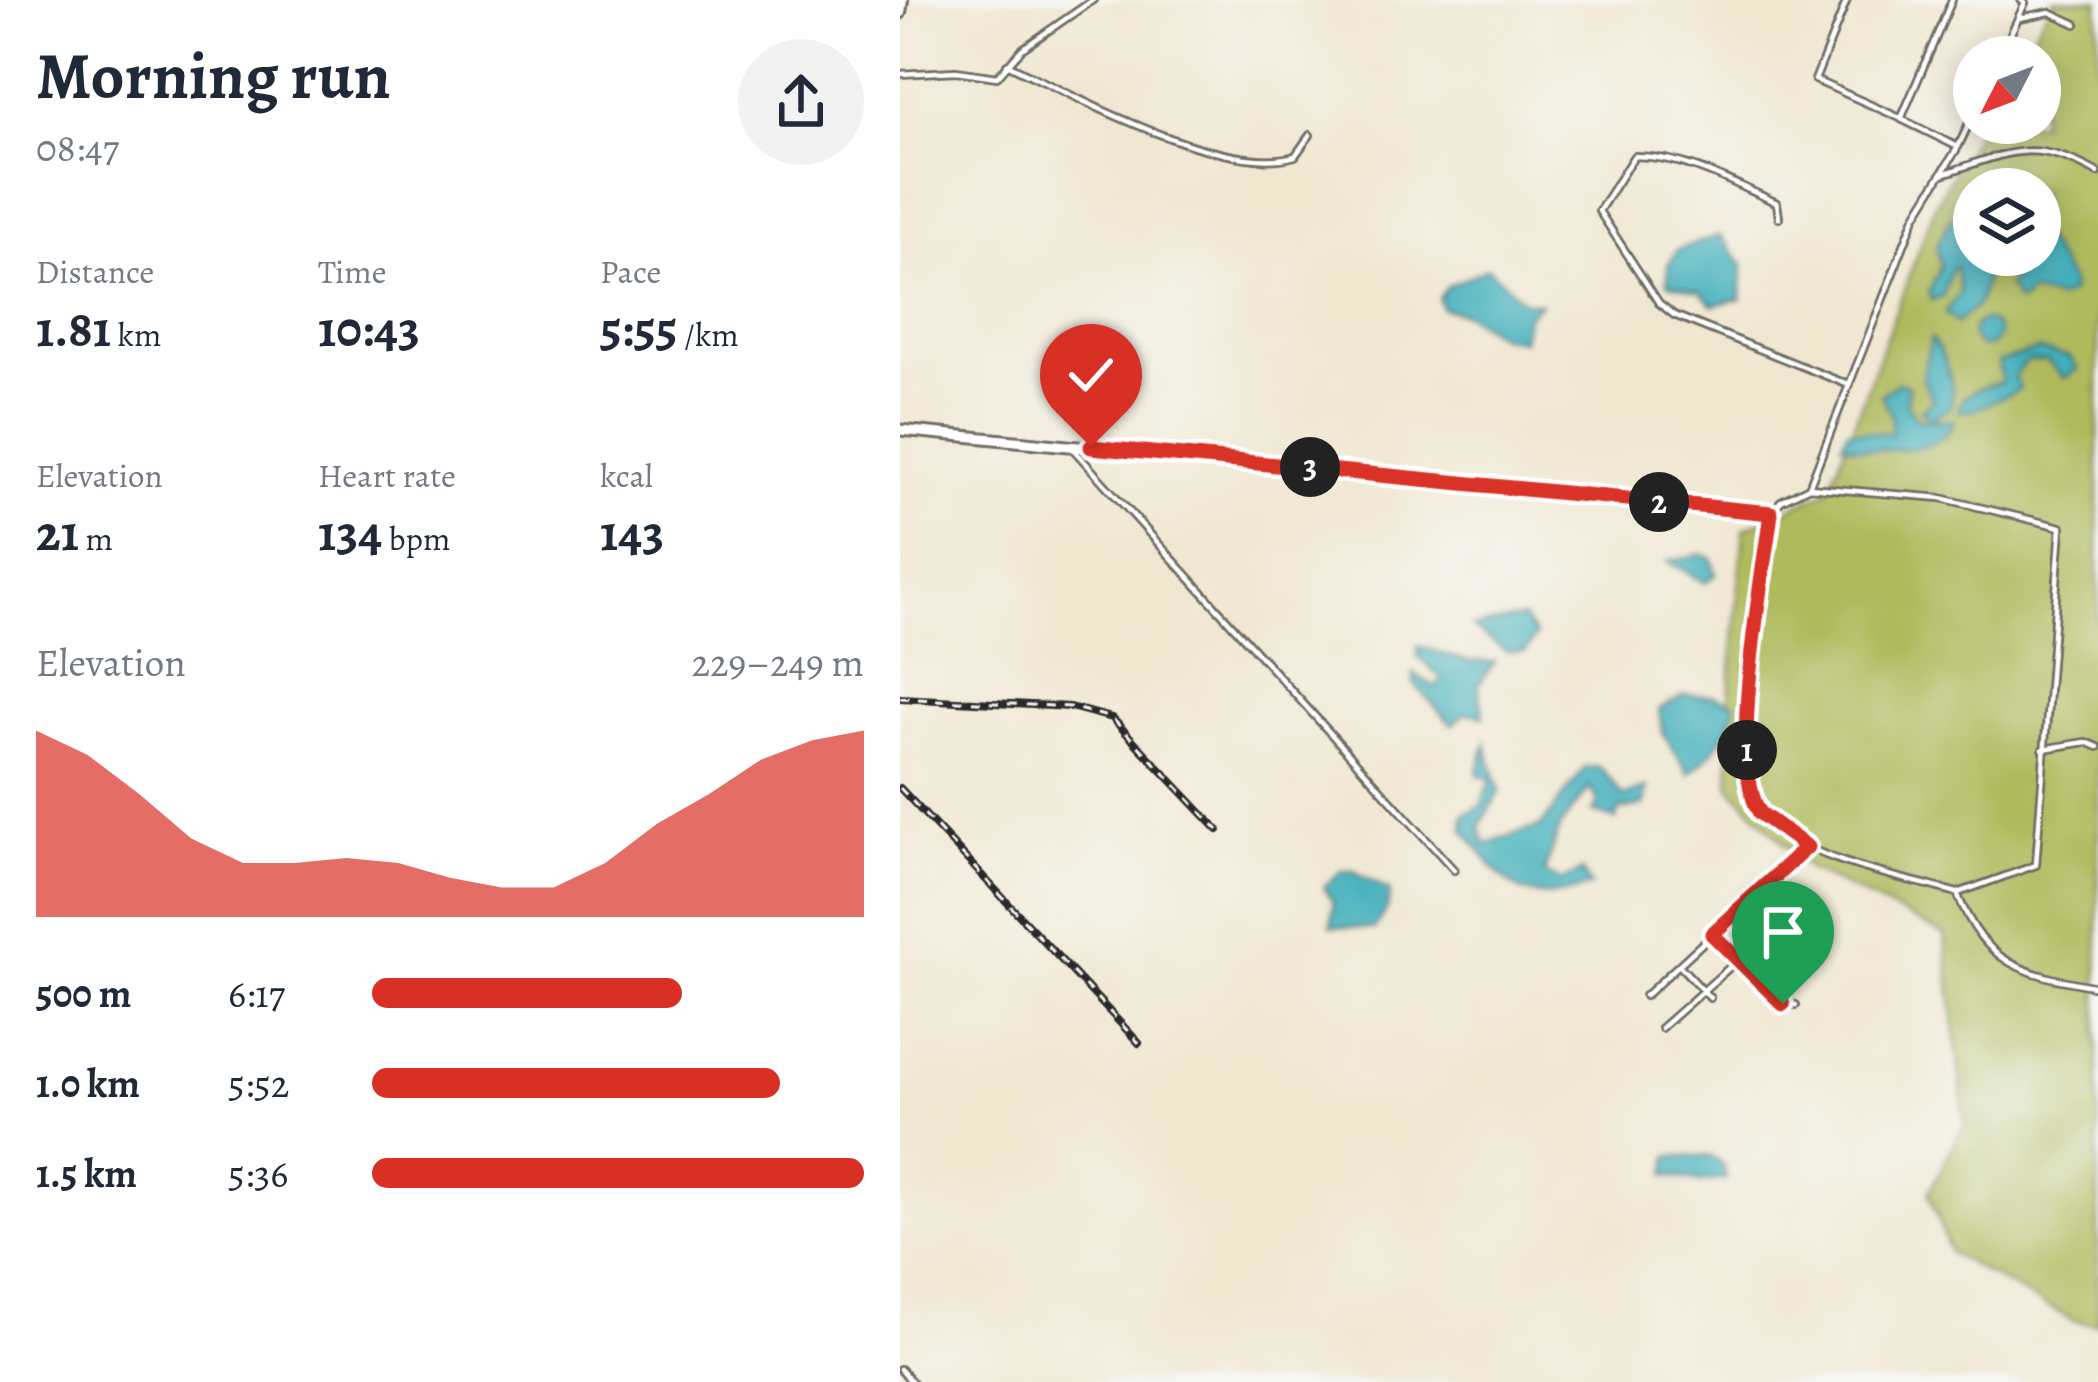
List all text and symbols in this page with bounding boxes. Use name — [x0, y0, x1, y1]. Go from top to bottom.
text: Morning run — [36, 31, 391, 121]
north arrow — [1953, 36, 2061, 144]
map controls — [1953, 36, 2061, 276]
button: share — [738, 39, 864, 165]
text: 08:47 — [36, 121, 119, 174]
button: layers — [1953, 168, 2061, 276]
text: Distance — [36, 249, 154, 294]
text: Time — [318, 249, 387, 294]
text: Pace — [600, 249, 661, 294]
text: 1.81 — [36, 294, 111, 364]
text: 10:43 — [318, 294, 420, 364]
text: 5:55 — [600, 294, 677, 364]
text: km — [111, 312, 161, 357]
text: /km — [677, 312, 739, 357]
pin — [1040, 324, 1142, 447]
icon: check — [1058, 342, 1124, 408]
pin: 3 — [1280, 437, 1340, 497]
text: 3 — [1303, 444, 1317, 489]
text: Elevation — [36, 453, 163, 498]
text: Heart rate — [318, 453, 456, 498]
text: kcal — [600, 453, 653, 498]
pin: 2 — [1629, 472, 1689, 532]
text: 2 — [1651, 479, 1667, 524]
text: 21 — [36, 498, 79, 568]
text: 134 — [318, 498, 382, 568]
text: 143 — [600, 498, 664, 568]
text: m — [79, 516, 113, 561]
text: bpm — [382, 516, 450, 561]
text: Elevation — [36, 636, 186, 689]
text: 229–249 m — [691, 636, 864, 689]
pin: 1 — [1717, 720, 1777, 780]
text: 1 — [1741, 727, 1753, 772]
pin — [1732, 881, 1834, 1004]
icon: arrive — [1750, 899, 1816, 965]
text: 500 m — [36, 967, 131, 1020]
text: 6:17 — [228, 967, 285, 1020]
text: 1.0 km — [36, 1057, 140, 1110]
text: 5:52 — [228, 1057, 289, 1110]
text: 1.5 km — [36, 1147, 137, 1200]
text: 5:36 — [228, 1147, 288, 1200]

